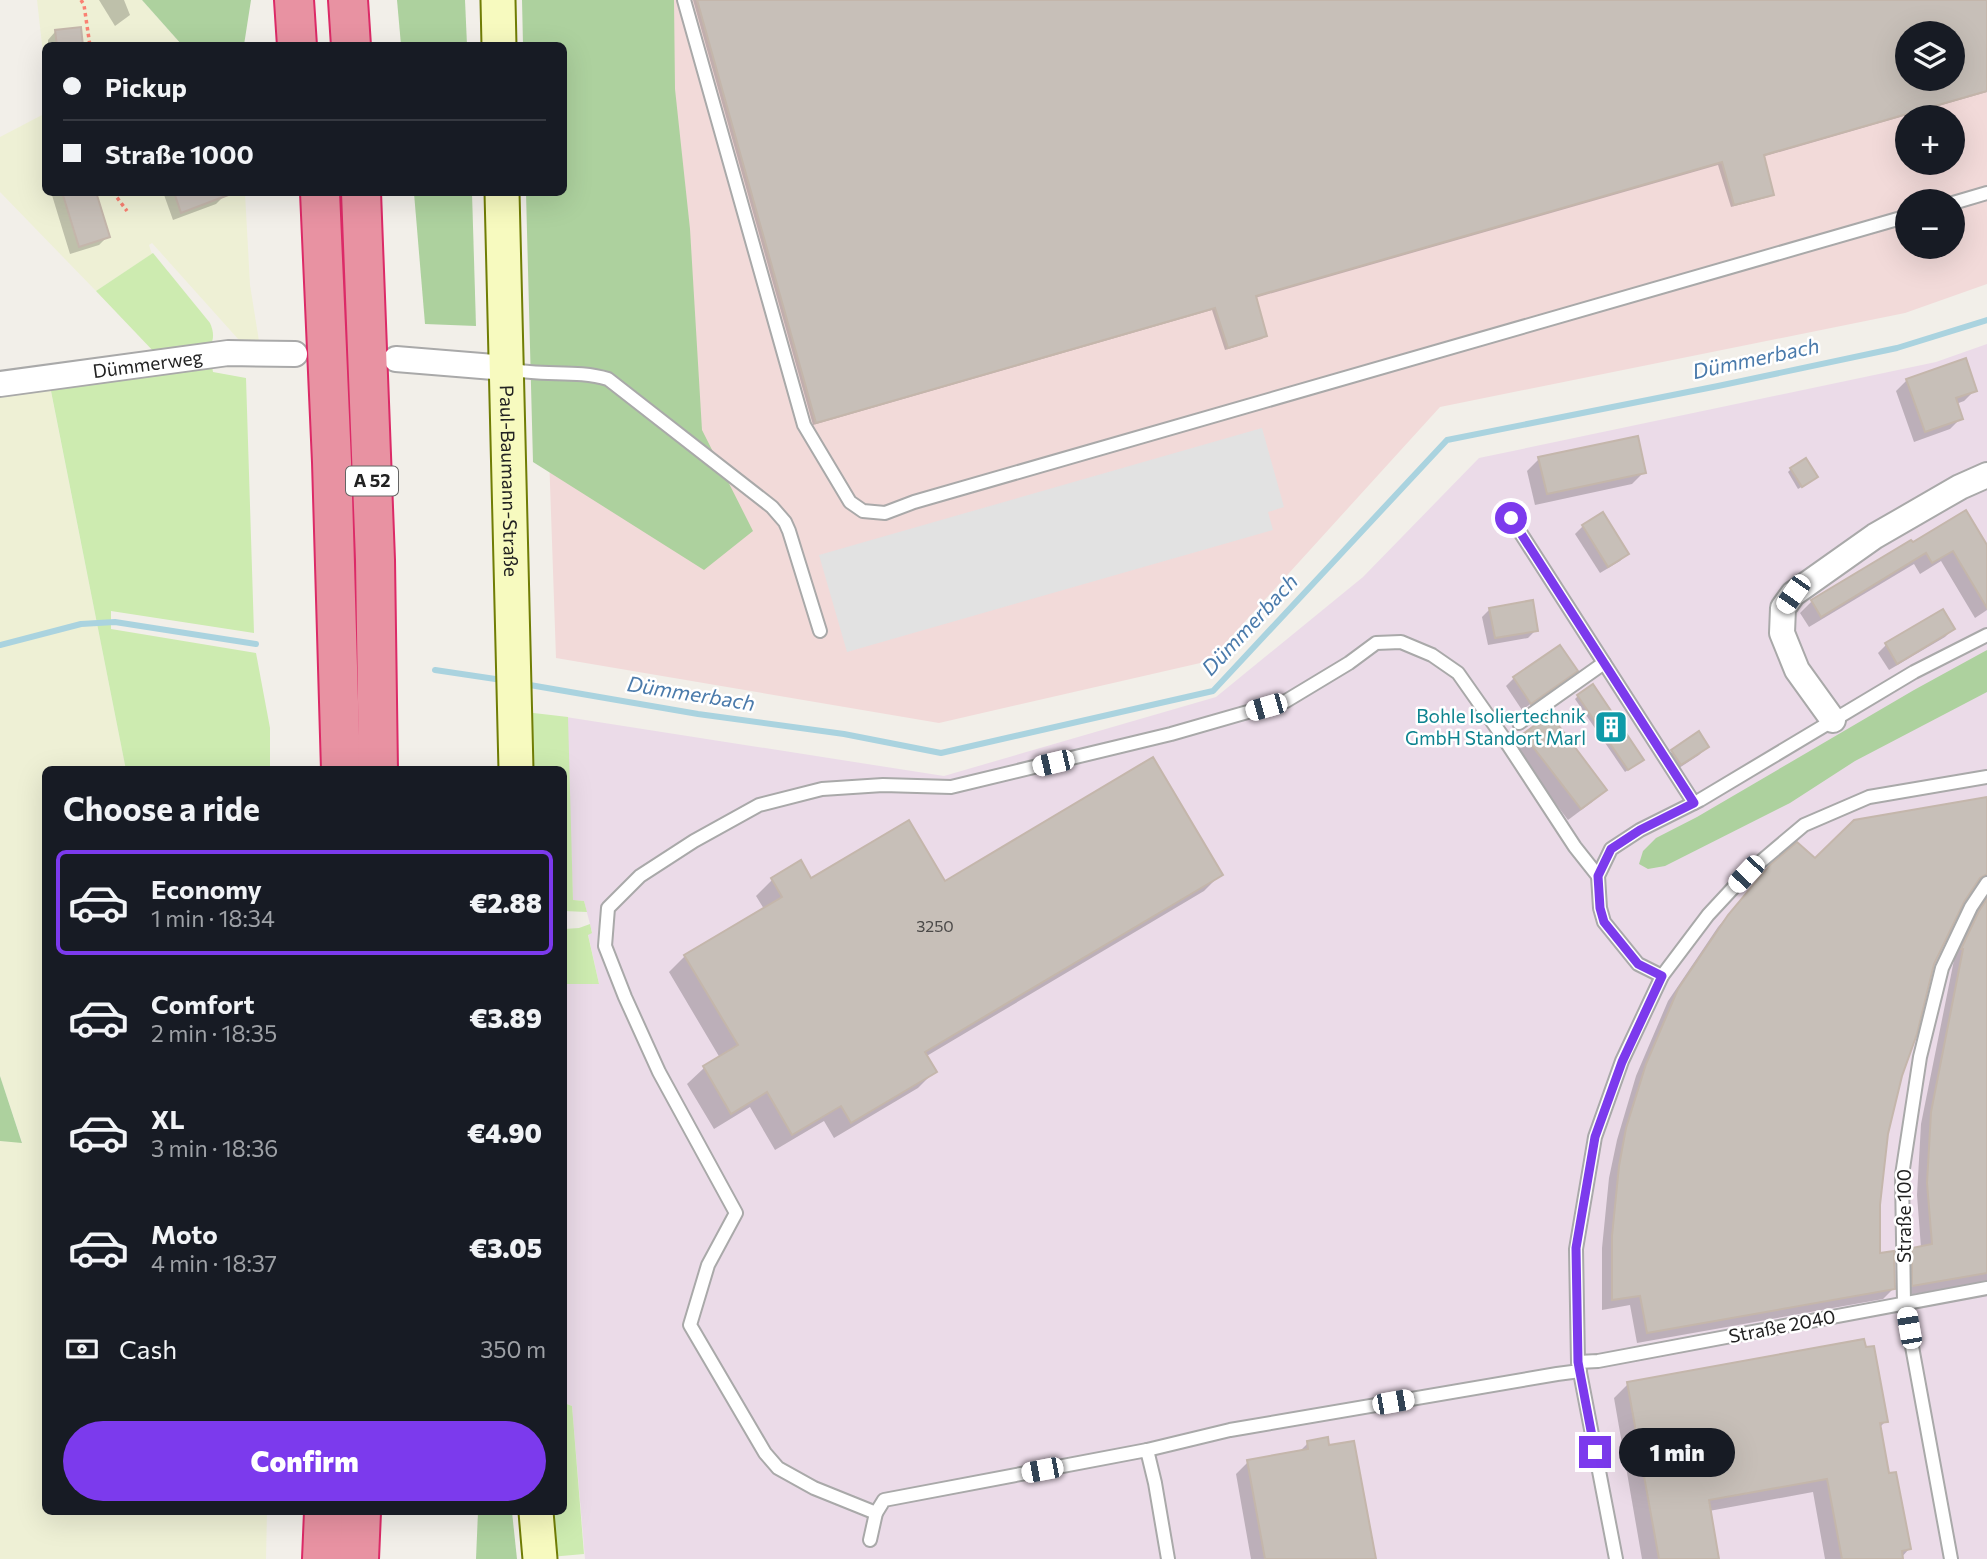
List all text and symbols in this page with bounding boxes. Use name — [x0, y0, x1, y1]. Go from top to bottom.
map controls — [1895, 21, 1965, 259]
button: layers — [1895, 21, 1965, 91]
text: Pickup — [105, 71, 187, 102]
button: + — [1895, 105, 1965, 175]
text: Straße 1000 — [105, 138, 254, 169]
button: − — [1895, 189, 1965, 259]
water label: Dümmerbach — [1690, 332, 1821, 383]
street label: Dümmerweg — [91, 345, 204, 382]
street label: Paul-Baumann-Straße — [496, 385, 523, 577]
road number: A 52 — [346, 466, 398, 495]
route start — [1495, 502, 1527, 534]
water label: Dümmerbach — [1196, 568, 1302, 680]
car — [1773, 571, 1814, 617]
water label: Dümmerbach — [626, 670, 757, 715]
car — [1243, 691, 1290, 723]
place label: Bohle Isoliertechnik GmbH Standort Marl — [1405, 704, 1586, 749]
building icon: Bohle Isoliertechnik GmbH Standort Marl — [1592, 708, 1630, 746]
car — [1031, 748, 1076, 778]
text: Choose a ride — [63, 788, 260, 828]
car — [1724, 851, 1769, 897]
icon: car — [67, 871, 130, 934]
text: Economy — [151, 873, 262, 904]
text: €2.88 — [469, 887, 542, 918]
text: 1 min · 18:34 — [151, 904, 275, 932]
house number: 3250 — [916, 916, 954, 935]
icon: car — [67, 986, 130, 1049]
text: Comfort — [151, 988, 254, 1019]
text: €3.89 — [469, 1002, 542, 1033]
text: 2 min · 18:35 — [151, 1019, 277, 1047]
icon: car — [67, 1101, 130, 1164]
text: XL — [151, 1103, 185, 1134]
text: €4.90 — [467, 1117, 542, 1148]
text: 3 min · 18:36 — [151, 1134, 278, 1162]
street label: Straße 100 — [1892, 1169, 1915, 1263]
icon: car — [67, 1216, 130, 1279]
text: Moto — [151, 1218, 218, 1249]
text: €3.05 — [469, 1232, 542, 1263]
text: 4 min · 18:37 — [151, 1249, 277, 1277]
street label: Straße 2040 — [1727, 1304, 1837, 1347]
car — [1896, 1305, 1923, 1351]
icon: cash — [63, 1330, 101, 1368]
text: Cash — [119, 1333, 177, 1364]
text: 350 m — [480, 1335, 546, 1363]
car — [1371, 1388, 1416, 1416]
button: Confirm — [63, 1421, 546, 1501]
callout: 1 min — [1620, 1428, 1735, 1476]
route end — [1579, 1436, 1611, 1468]
text: 1 min — [1649, 1438, 1705, 1466]
car — [1020, 1456, 1065, 1484]

